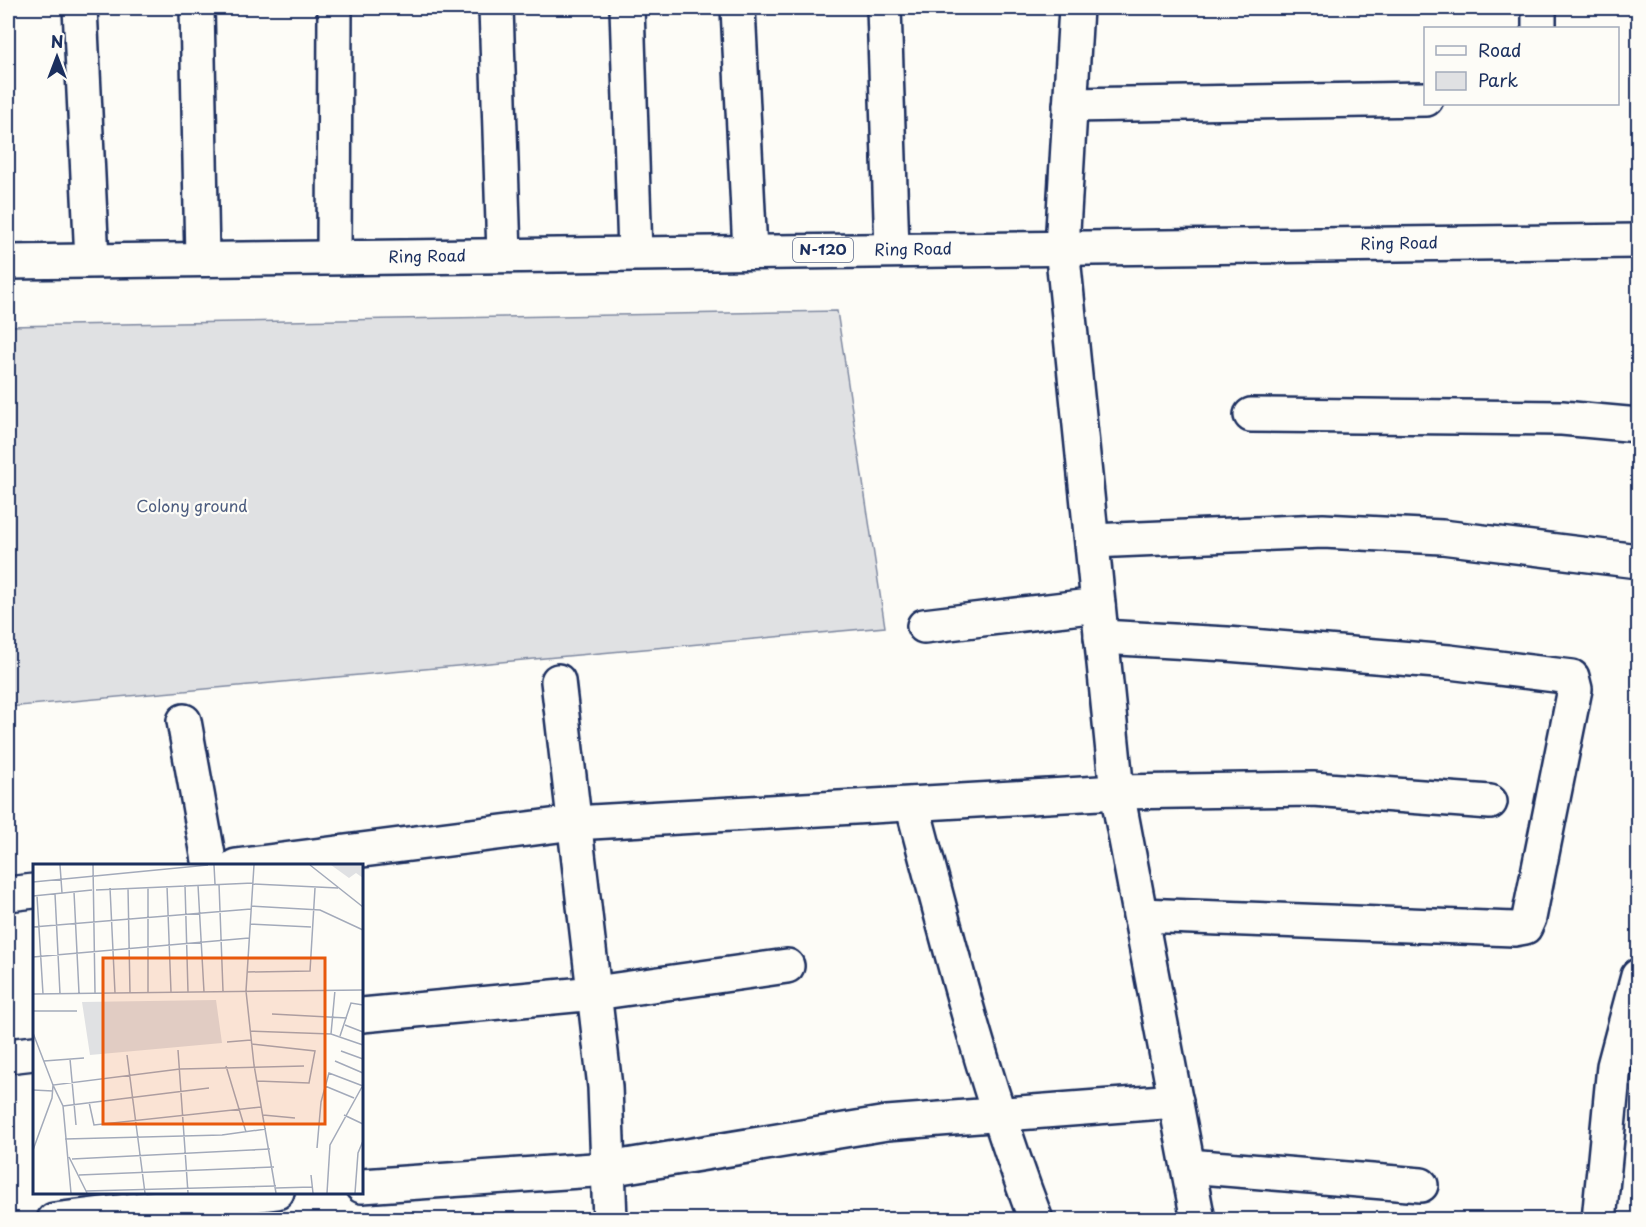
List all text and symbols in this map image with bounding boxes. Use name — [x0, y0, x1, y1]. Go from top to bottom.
north arrow — [27, 27, 87, 87]
legend — [1424, 27, 1619, 105]
text: N — [51, 29, 63, 53]
text: Road — [1478, 36, 1522, 63]
text: Park — [1478, 66, 1518, 93]
street label: Ring Road — [1360, 229, 1438, 255]
street label: Ring Road — [874, 235, 952, 261]
road number: N-120 — [793, 238, 853, 262]
street label: Ring Road — [388, 242, 466, 268]
park label: Colony ground — [136, 493, 248, 517]
inset map — [33, 864, 363, 1194]

